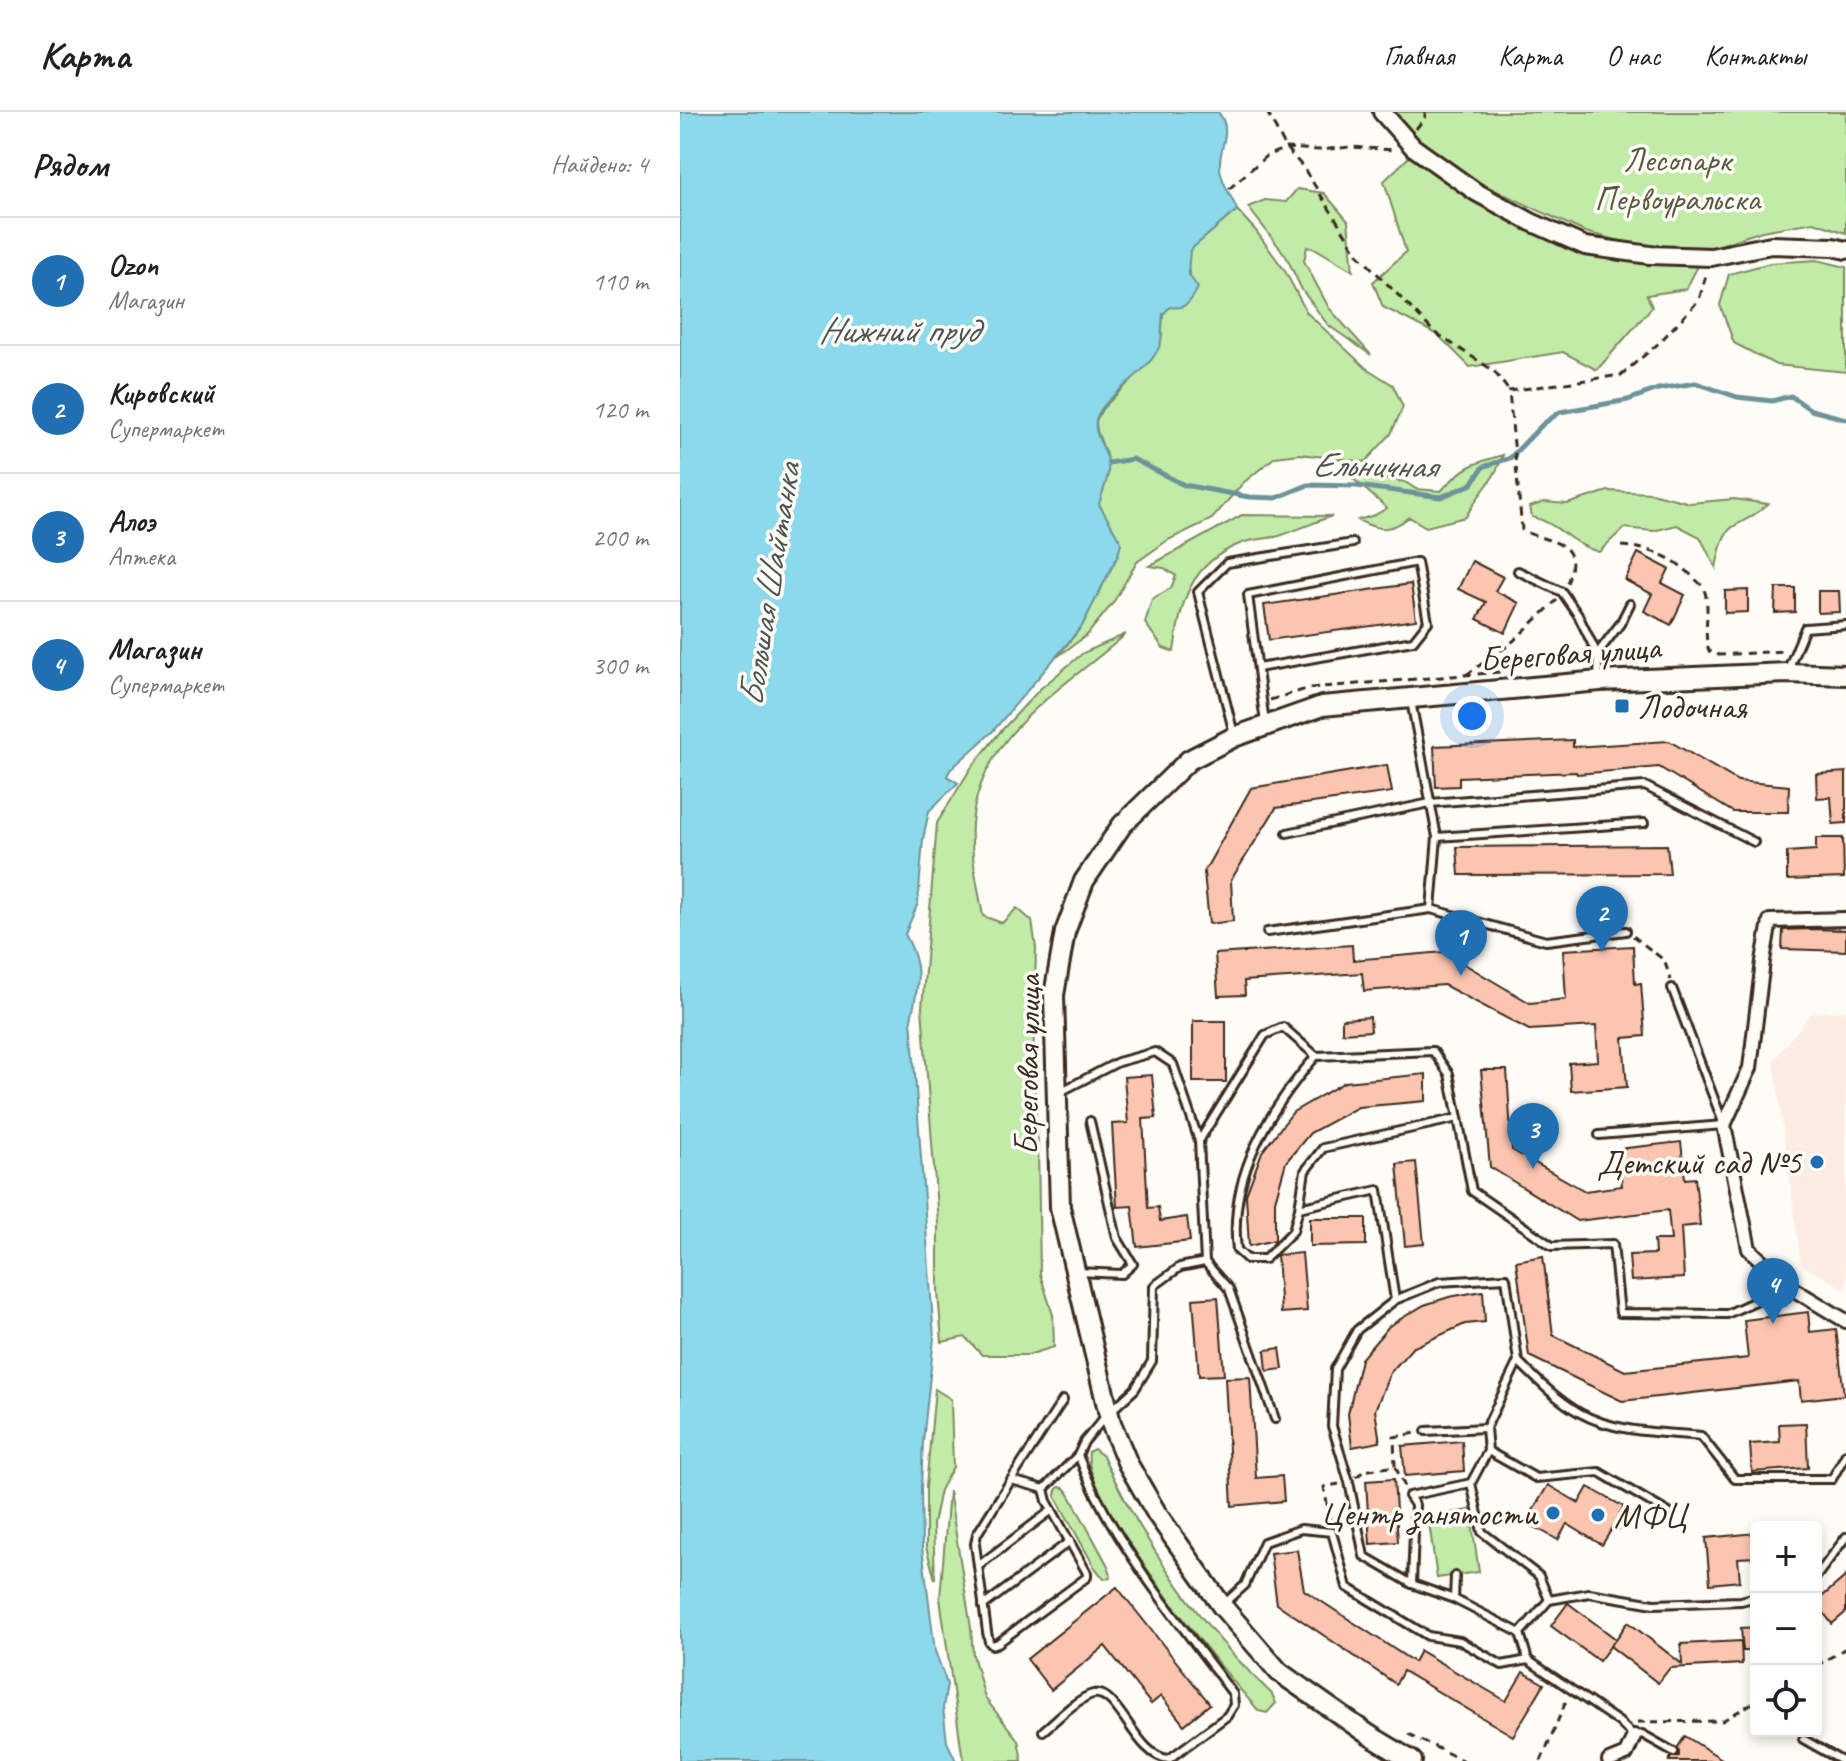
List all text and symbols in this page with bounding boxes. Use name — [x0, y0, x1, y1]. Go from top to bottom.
text: Карта — [40, 32, 130, 79]
text: Главная — [1384, 38, 1454, 73]
text: Карта — [1498, 38, 1562, 73]
text: О нас — [1606, 38, 1660, 73]
text: Контакты — [1704, 38, 1806, 73]
park label: Лесопарк Первоуральска — [1594, 138, 1762, 220]
text: Рядом — [32, 143, 108, 186]
text: Найдено: 4 — [551, 148, 648, 181]
text: Ozon — [108, 246, 158, 284]
text: 1 — [52, 265, 64, 298]
text: 110 m — [592, 265, 648, 298]
text: Магазин — [108, 284, 184, 317]
water label: Нижний пруд — [819, 307, 986, 353]
text: Кировский — [108, 374, 214, 412]
text: 2 — [52, 393, 64, 426]
text: 120 m — [592, 393, 648, 426]
text: Супермаркет — [108, 412, 224, 445]
water label: Ельничная — [1312, 441, 1442, 489]
water label: Большая Шайтанка — [727, 457, 811, 709]
text: Алоэ — [108, 502, 155, 540]
text: 3 — [52, 521, 64, 554]
text: 200 m — [592, 521, 648, 554]
text: Аптека — [108, 540, 175, 573]
street label: Береговая улица — [1478, 625, 1664, 681]
text: Магазин — [108, 630, 202, 668]
text: 4 — [52, 649, 64, 682]
text: 300 m — [592, 649, 648, 682]
text: Супермаркет — [108, 668, 224, 701]
place label: Лодочная — [1638, 685, 1748, 728]
your location — [1452, 696, 1492, 736]
marker: Лодочная — [1613, 697, 1631, 715]
pin: 2 — [1576, 886, 1628, 952]
pin: 1 — [1435, 910, 1487, 976]
street label: Береговая улица — [1004, 972, 1050, 1156]
pin: 3 — [1507, 1103, 1559, 1169]
place label: Детский сад №5 — [1597, 1141, 1803, 1184]
marker: Детский сад №5 — [1808, 1153, 1826, 1171]
pin: 4 — [1747, 1258, 1799, 1324]
place label: Центр занятости — [1321, 1492, 1539, 1535]
place label: МФЦ — [1614, 1494, 1690, 1537]
marker: Центр занятости — [1544, 1504, 1562, 1522]
marker: МФЦ — [1589, 1506, 1607, 1524]
map controls — [1750, 1521, 1822, 1737]
button: + — [1750, 1521, 1822, 1593]
button: − — [1750, 1593, 1822, 1665]
button: locate — [1750, 1665, 1822, 1737]

